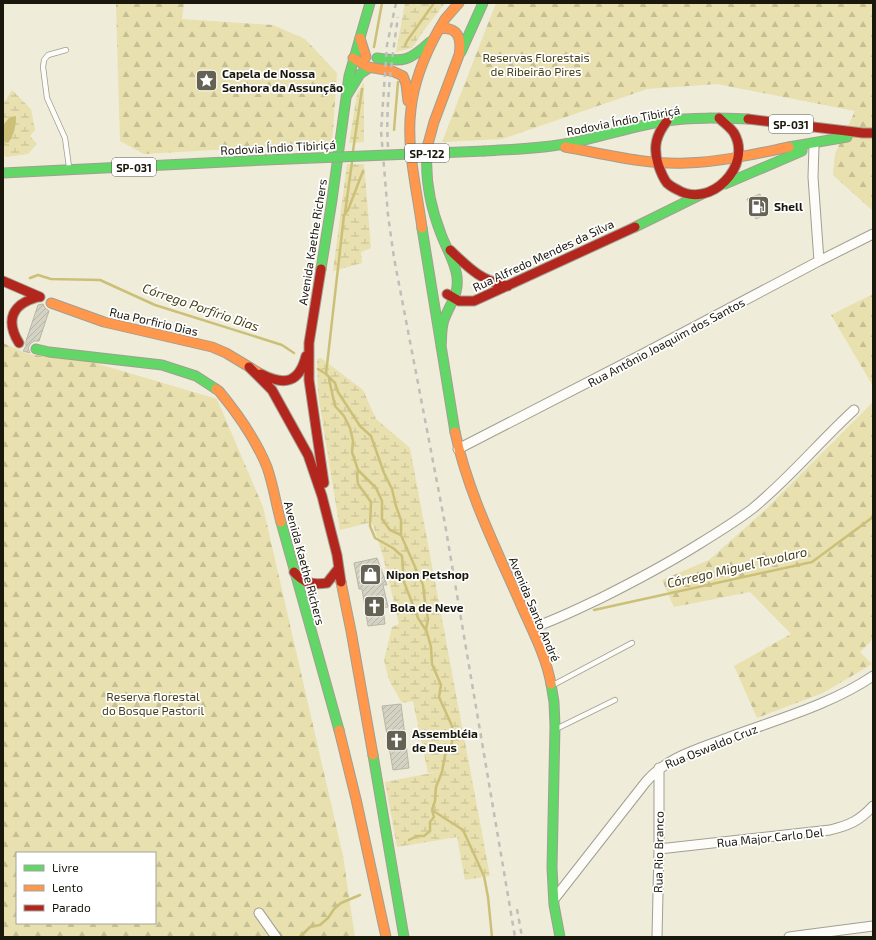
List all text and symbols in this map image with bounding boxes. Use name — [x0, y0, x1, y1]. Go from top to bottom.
park label: Reservas Florestais de Ribeirão Pires — [482, 50, 590, 78]
place label: Capela de Nossa Senhora da Assunção — [222, 66, 343, 95]
place icon: Capela de Nossa Senhora da Assunção — [194, 67, 220, 93]
street label: Rodovia Índio Tibiriçá — [565, 102, 681, 139]
road number: SP-031 — [769, 115, 813, 133]
street label: Rodovia Índio Tibiriçá — [220, 137, 336, 158]
road number: SP-122 — [405, 144, 449, 162]
road number: SP-031 — [112, 158, 156, 176]
street label: Avenida Kaethe Richers — [295, 178, 329, 306]
fuel station icon: Shell — [745, 193, 771, 219]
place label: Shell — [774, 199, 803, 213]
street label: Rua Alfredo Mendes da Silva — [470, 216, 616, 294]
water label: Córrego Porfírio Dias — [141, 280, 262, 335]
street label: Rua Antônio Joaquim dos Santos — [585, 295, 747, 389]
street label: Rua Porfirio Dias — [108, 304, 200, 338]
street label: Avenida Kaethe Richers — [282, 500, 328, 626]
water label: Córrego Miguel Tavolaro — [665, 543, 809, 591]
street label: Avenida Santo André — [507, 554, 563, 664]
shop icon: Nipon Petshop — [357, 561, 383, 587]
place label: Nipon Petshop — [386, 567, 469, 581]
church icon: Bola de Neve — [362, 594, 388, 620]
place label: Bola de Neve — [390, 600, 464, 614]
park label: Reserva florestal do Bosque Pastoril — [102, 689, 204, 717]
street label: Rua Oswaldo Cruz — [663, 721, 759, 771]
place label: Assembléia de Deus — [412, 726, 478, 754]
church icon: Assembléia de Deus — [383, 727, 409, 753]
street label: Rua Rio Branco — [650, 811, 666, 893]
street label: Rua Major Carlo Del — [716, 824, 824, 851]
legend — [16, 852, 156, 924]
text: Livre — [52, 860, 79, 874]
text: Lento — [52, 880, 83, 894]
text: Parado — [52, 900, 91, 914]

